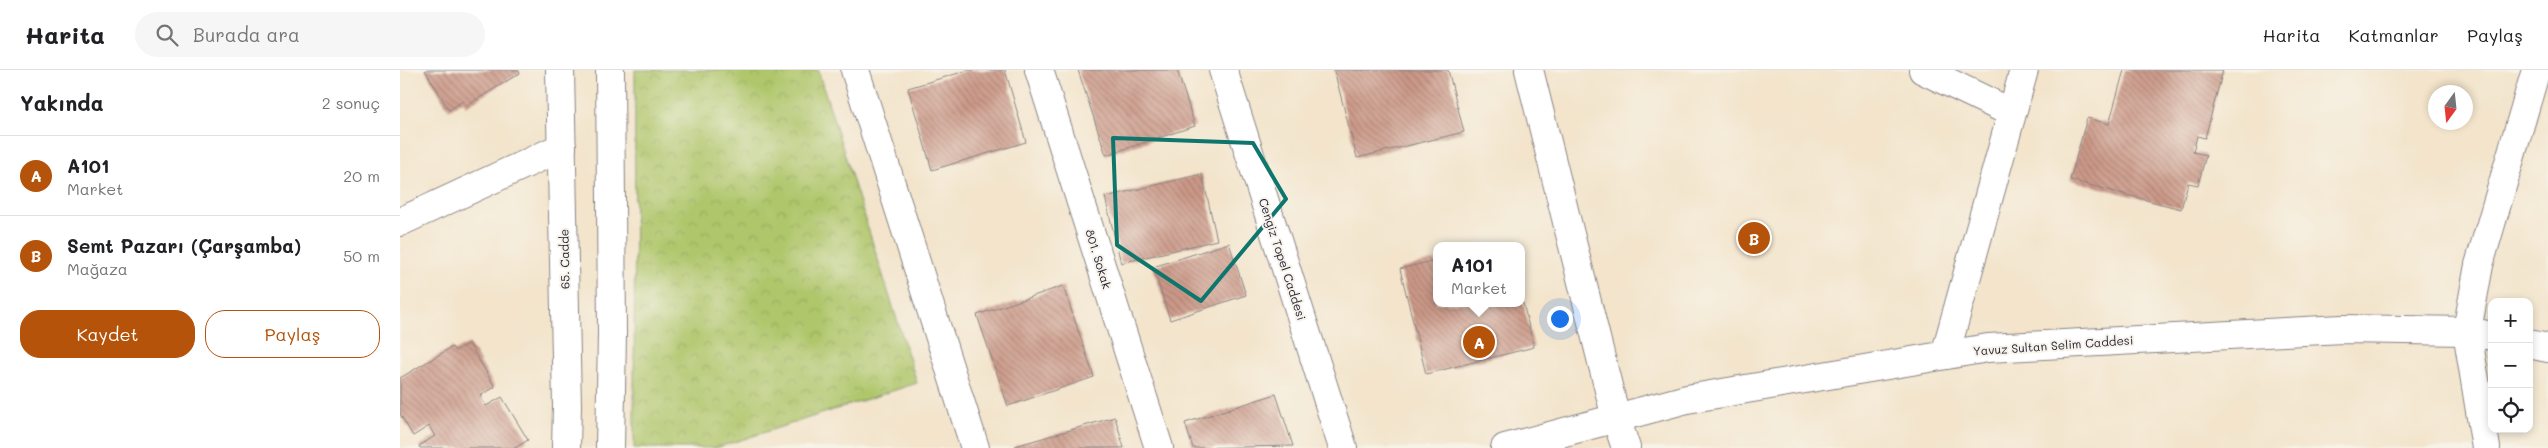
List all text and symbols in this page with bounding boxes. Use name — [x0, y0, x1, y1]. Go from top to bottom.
search box — [135, 12, 485, 57]
text: Harita — [25, 19, 105, 50]
icon: search — [153, 21, 181, 49]
text: Burada ara — [193, 22, 300, 47]
text: Harita — [2263, 23, 2321, 47]
text: Katmanlar — [2349, 23, 2439, 47]
text: Paylaş — [2467, 23, 2523, 47]
north arrow — [2428, 85, 2473, 130]
text: Yakında — [20, 89, 104, 116]
text: 2 sonuç — [322, 92, 380, 113]
text: A101 — [67, 153, 109, 178]
text: A — [30, 165, 42, 186]
text: 20 m — [343, 165, 380, 186]
text: Market — [67, 178, 123, 199]
street label: Cengiz Topel Caddesi — [1256, 196, 1310, 322]
pin: B — [1738, 219, 1770, 257]
street label: 801. Sokak — [1082, 227, 1116, 291]
street label: 65. Cadde — [555, 229, 573, 289]
text: Semt Pazarı (Çarşamba) — [67, 233, 301, 258]
popup — [1433, 242, 1525, 307]
text: B — [31, 245, 41, 266]
text: 50 m — [343, 245, 380, 266]
text: A101 — [1451, 252, 1493, 277]
text: Mağaza — [67, 258, 128, 279]
text: Market — [1451, 277, 1507, 298]
map controls — [2488, 298, 2533, 433]
button: + — [2488, 298, 2533, 343]
your location — [1547, 306, 1573, 332]
button: Kaydet — [20, 310, 195, 358]
button: Paylaş — [205, 310, 380, 358]
pin: A — [1463, 323, 1495, 361]
street label: Yavuz Sultan Selim Caddesi — [1972, 331, 2134, 359]
button: − — [2488, 343, 2533, 388]
button: locate — [2488, 388, 2533, 433]

